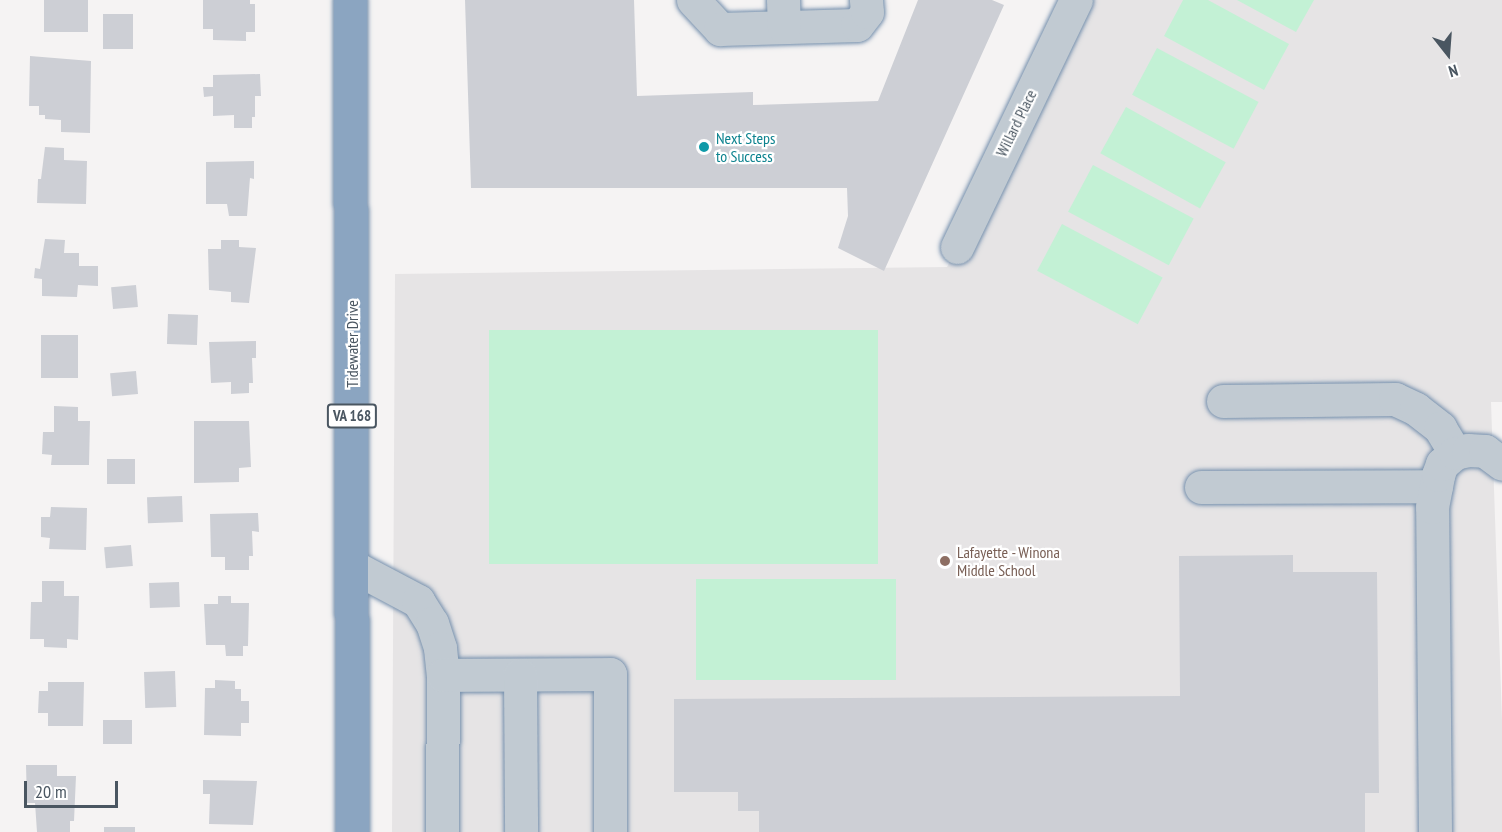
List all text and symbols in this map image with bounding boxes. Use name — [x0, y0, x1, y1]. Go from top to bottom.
north arrow — [1418, 24, 1478, 84]
text: N — [1446, 60, 1460, 82]
street label: Willard Place — [992, 86, 1040, 160]
place label: Next Steps to Success — [716, 128, 775, 166]
marker: Next Steps to Success — [697, 140, 711, 154]
street label: Tidewater Drive — [342, 300, 362, 388]
road number: VA 168 — [326, 404, 378, 428]
place label: Lafayette - Winona Middle School — [957, 542, 1061, 580]
marker: Lafayette - Winona Middle School — [938, 554, 952, 568]
scale bar — [27, 769, 122, 807]
text: 20 m — [35, 780, 67, 803]

